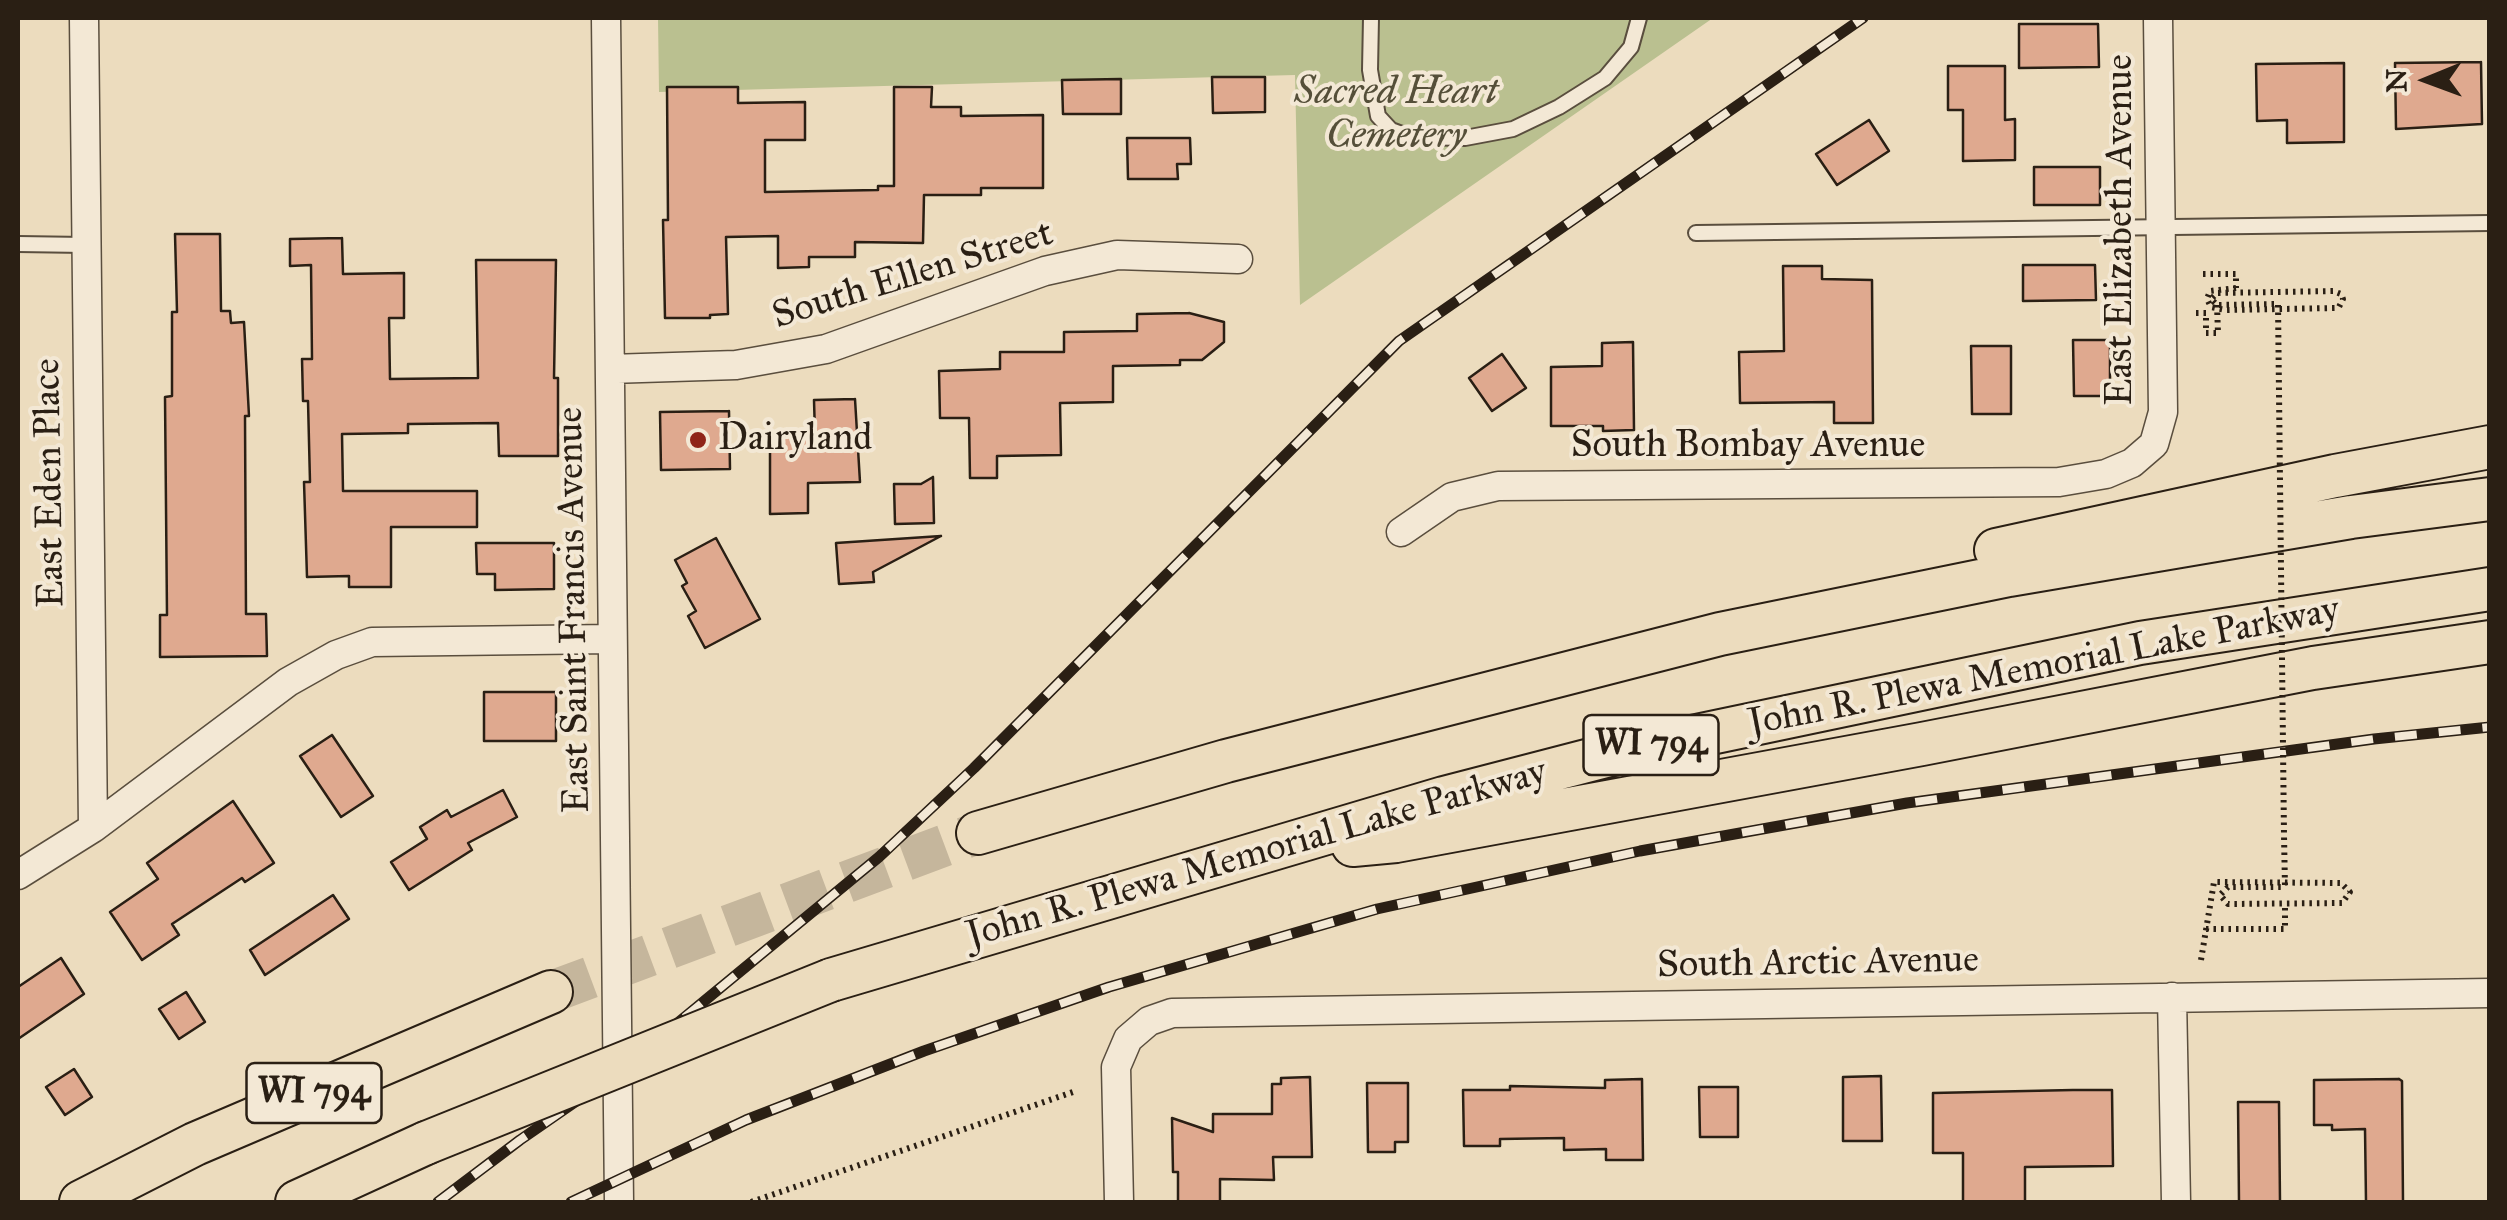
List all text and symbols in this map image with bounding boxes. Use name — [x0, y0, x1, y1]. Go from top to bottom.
north arrow — [2377, 30, 2477, 130]
street label: East Elizabeth Avenue — [2099, 54, 2145, 406]
text: N — [2379, 68, 2414, 93]
park label: Sacred Heart Cemetery — [1294, 71, 1498, 160]
street label: South Ellen Street — [767, 212, 1059, 340]
street label: East Eden Place — [26, 358, 76, 608]
street label: East Saint Francis Avenue — [549, 406, 601, 814]
place label: Dairyland — [718, 417, 872, 463]
street label: South Bombay Avenue — [1571, 424, 1925, 470]
marker: Dairyland — [687, 429, 709, 451]
street label: John R. Plewa Memorial Lake Parkway — [1745, 588, 2343, 748]
road number: WI 794 — [1584, 715, 1718, 775]
street label: John R. Plewa Memorial Lake Parkway — [962, 750, 1552, 960]
street label: South Arctic Avenue — [1657, 938, 1979, 990]
road number: WI 794 — [246, 1063, 382, 1123]

